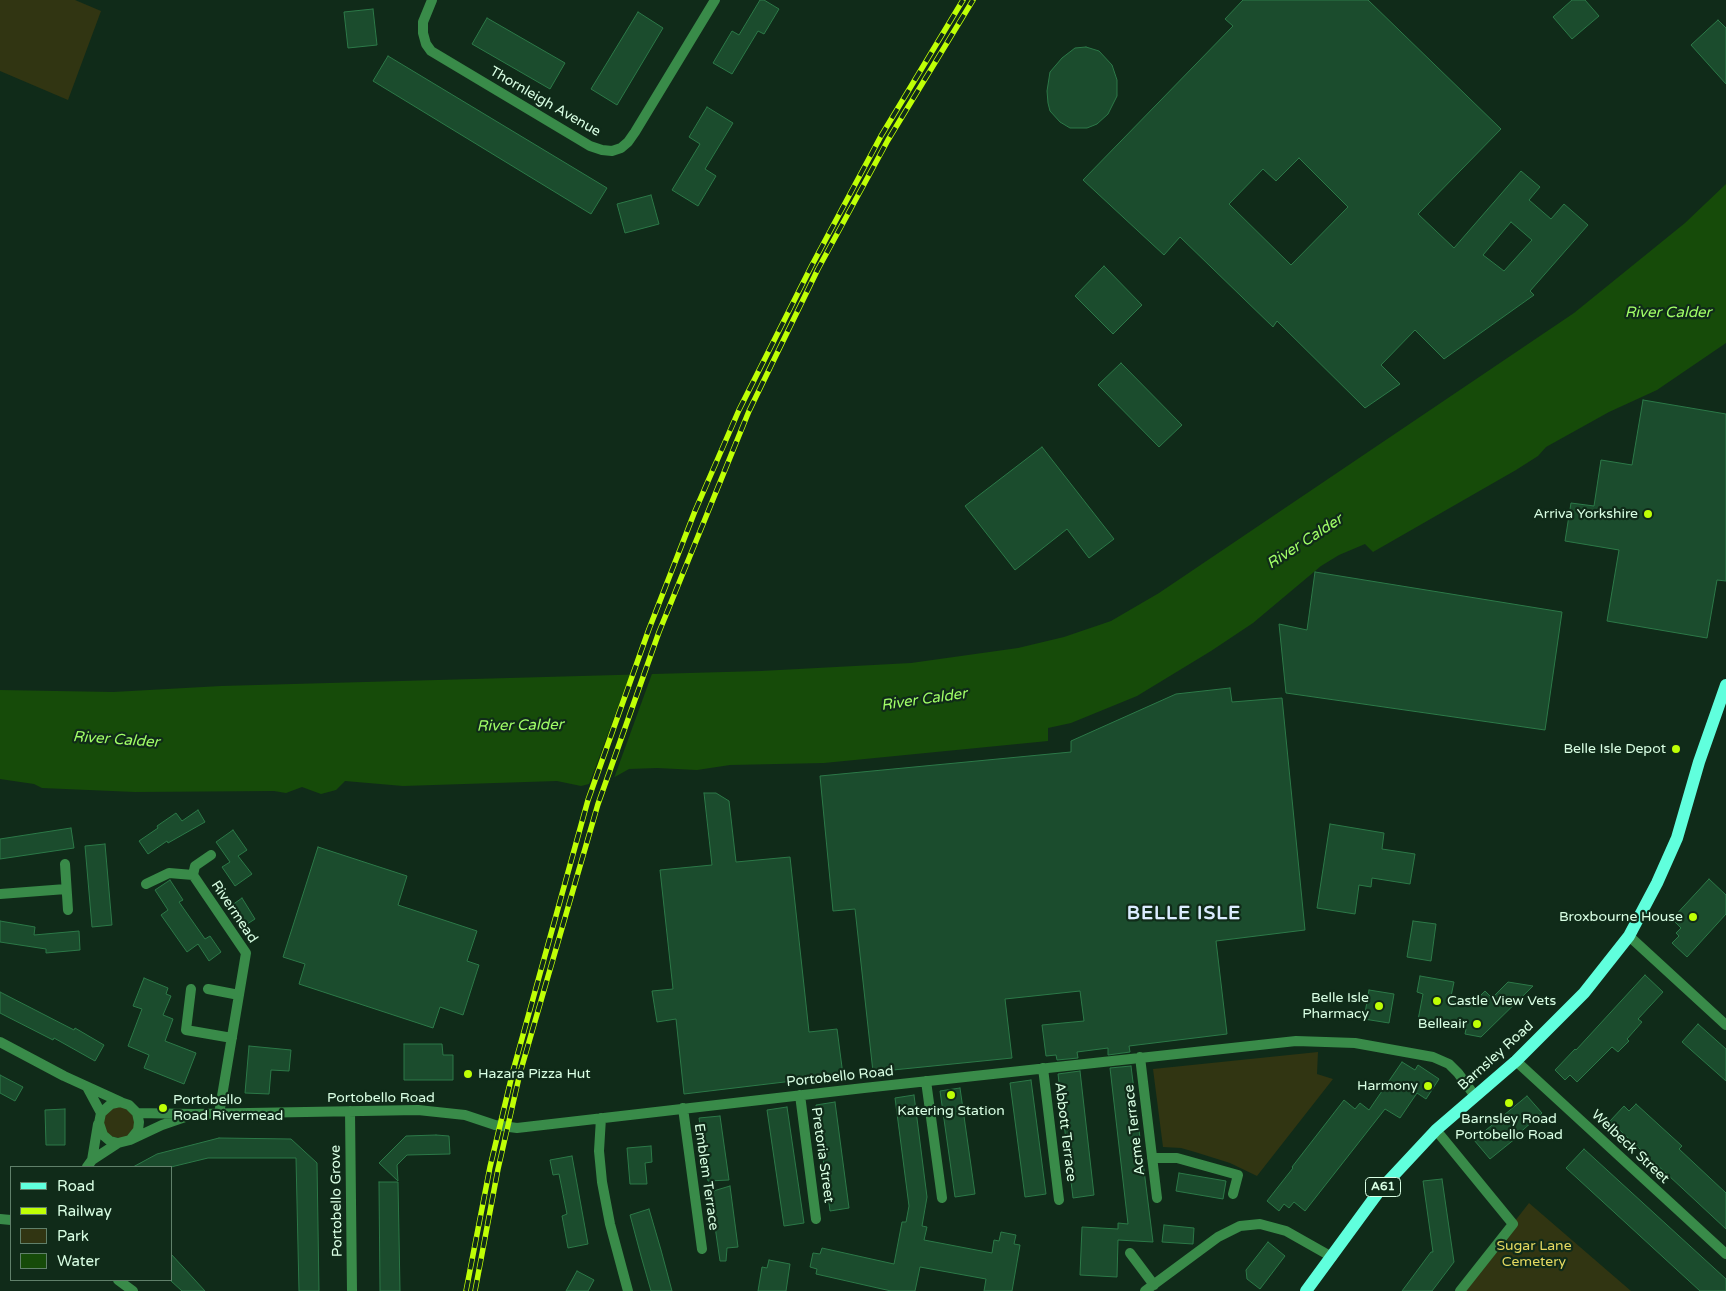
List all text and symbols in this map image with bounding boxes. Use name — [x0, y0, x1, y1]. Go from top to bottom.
street label: Thornleigh Avenue — [487, 63, 603, 141]
water label: River Calder — [1625, 304, 1711, 322]
place label: Arriva Yorkshire — [1533, 506, 1638, 522]
marker: Arriva Yorkshire — [1642, 508, 1654, 520]
water label: River Calder — [1264, 511, 1346, 573]
water label: River Calder — [880, 685, 968, 715]
water label: River Calder — [477, 716, 563, 736]
water label: River Calder — [72, 728, 160, 752]
place label: Belle Isle Depot — [1563, 741, 1666, 757]
marker: Belle Isle Depot — [1670, 743, 1682, 755]
street label: Rivermead — [207, 878, 261, 946]
district label: BELLE ISLE — [1126, 903, 1242, 925]
place label: Broxbourne House — [1559, 909, 1683, 925]
marker: Broxbourne House — [1687, 911, 1699, 923]
place label: Belle Isle Pharmacy — [1302, 990, 1369, 1022]
place label: Castle View Vets — [1447, 993, 1556, 1009]
marker: Castle View Vets — [1431, 995, 1443, 1007]
marker: Belle Isle Pharmacy — [1373, 1000, 1385, 1012]
place label: Belleair — [1418, 1016, 1467, 1032]
street label: Barnsley Road — [1455, 1018, 1537, 1094]
marker: Belleair — [1471, 1018, 1483, 1030]
street label: Portobello Road — [785, 1063, 895, 1091]
place label: Hazara Pizza Hut — [478, 1066, 591, 1082]
marker: Hazara Pizza Hut — [462, 1068, 474, 1080]
place label: Harmony — [1357, 1078, 1418, 1094]
marker: Harmony — [1422, 1080, 1434, 1092]
street label: Abbott Terrace — [1051, 1081, 1079, 1183]
street label: Acme Terrace — [1121, 1084, 1149, 1176]
marker: Katering Station — [945, 1089, 957, 1101]
street label: Portobello Road — [327, 1090, 435, 1106]
place label: Portobello Road Rivermead — [173, 1092, 283, 1124]
marker: Barnsley Road Portobello Road — [1503, 1097, 1515, 1109]
marker: Portobello Road Rivermead — [157, 1102, 169, 1114]
place label: Katering Station — [897, 1103, 1005, 1119]
street label: Pretoria Street — [807, 1106, 837, 1204]
street label: Welbeck Street — [1588, 1107, 1672, 1187]
place label: Barnsley Road Portobello Road — [1455, 1111, 1563, 1144]
street label: Emblem Terrace — [690, 1122, 722, 1232]
street label: Portobello Grove — [328, 1145, 346, 1257]
legend — [10, 1166, 172, 1281]
text: Road — [57, 1177, 95, 1195]
road number: A61 — [1366, 1178, 1400, 1196]
text: Railway — [57, 1202, 112, 1220]
text: Park — [57, 1227, 89, 1245]
park label: Sugar Lane Cemetery — [1496, 1238, 1572, 1270]
text: Water — [57, 1252, 100, 1270]

